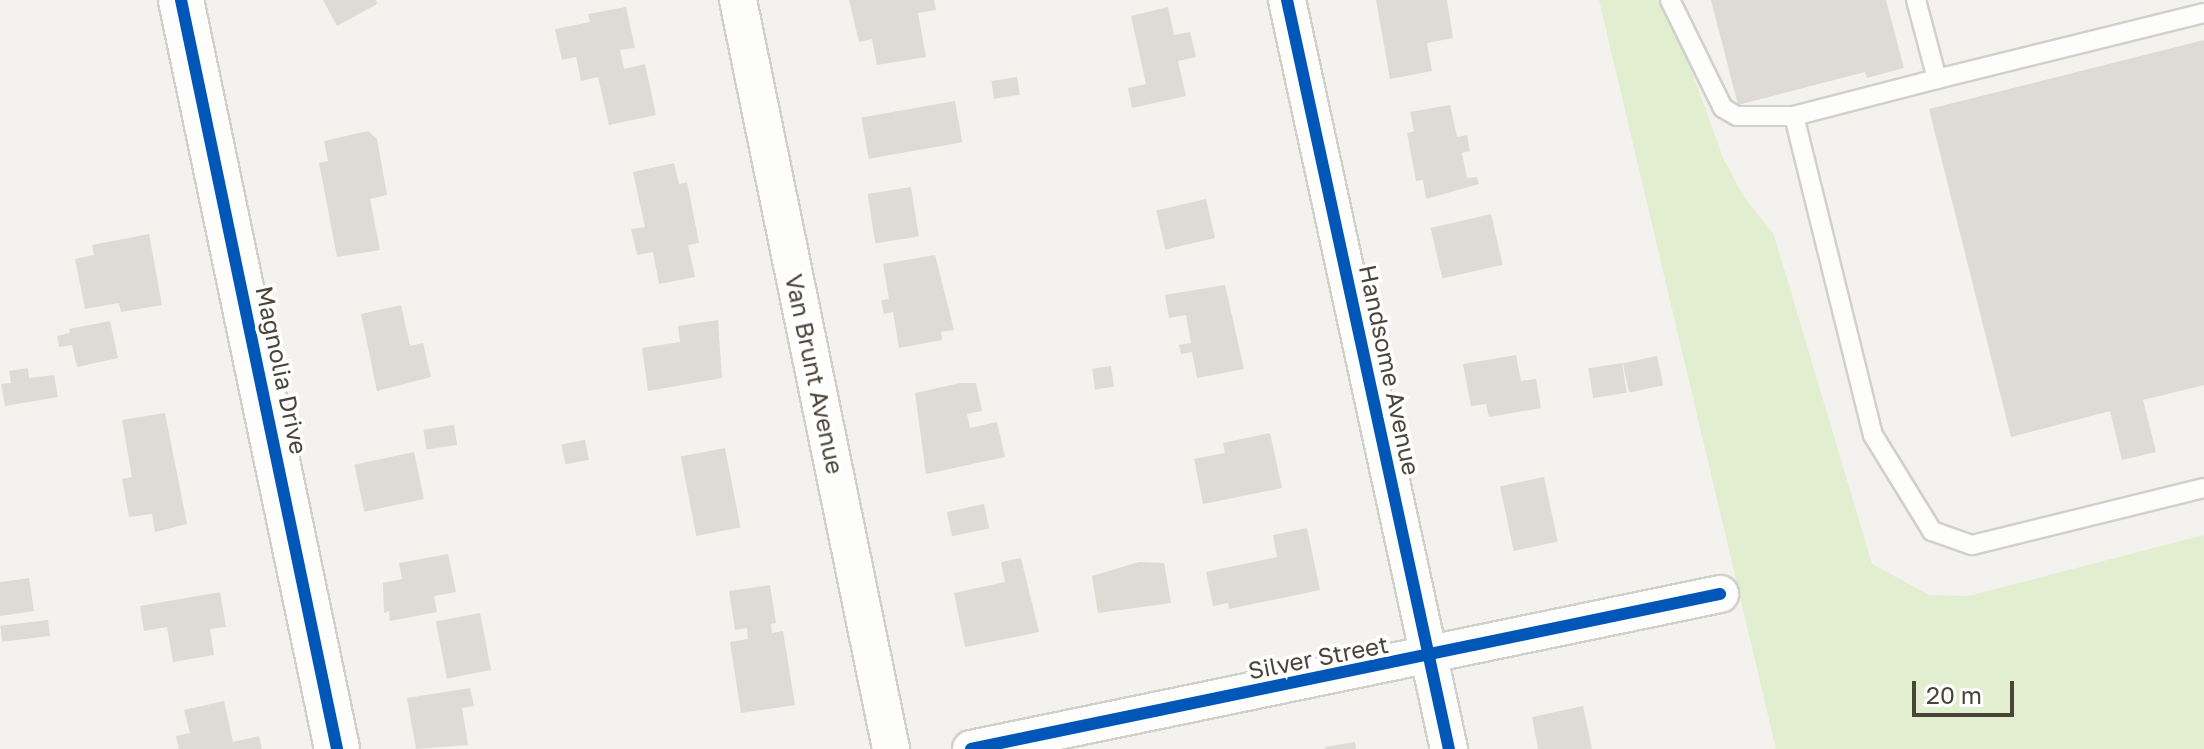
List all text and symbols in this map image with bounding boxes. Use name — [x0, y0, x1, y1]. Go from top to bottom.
street label: Handsome Avenue — [1354, 262, 1426, 478]
street label: Van Brunt Avenue — [780, 271, 850, 477]
street label: Magnolia Drive — [250, 283, 314, 457]
street label: Silver Street — [1245, 629, 1391, 685]
scale bar — [1916, 665, 2018, 715]
text: 20 m — [1926, 680, 1982, 709]

